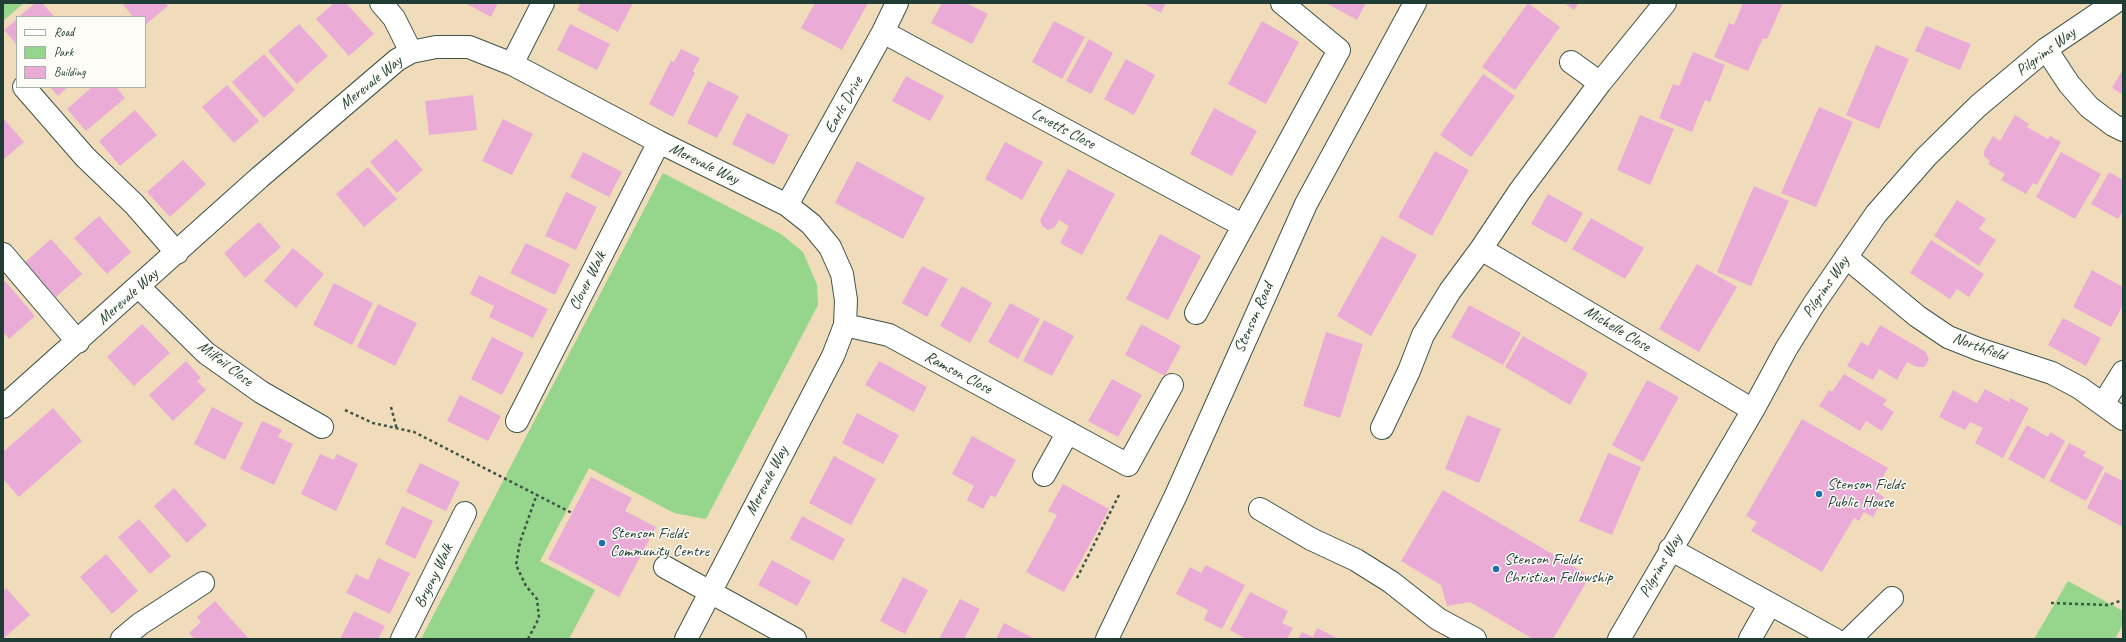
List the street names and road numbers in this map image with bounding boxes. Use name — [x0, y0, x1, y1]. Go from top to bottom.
street label: Pilgrims Way — [2012, 23, 2080, 81]
street label: Merevale Way — [336, 52, 406, 114]
street label: Earls Drive — [821, 73, 867, 137]
street label: Levetts Close — [1028, 104, 1098, 154]
street label: Merevale Way — [666, 139, 742, 189]
street label: Clover Walk — [565, 249, 611, 313]
street label: Pilgrims Way — [1799, 253, 1853, 321]
street label: Merevale Way — [94, 265, 162, 329]
street label: Stenson Road — [1230, 280, 1278, 356]
street label: Michelle Close — [1580, 302, 1654, 356]
street label: Northfield — [1950, 329, 2008, 365]
street label: Milfoil Close — [194, 337, 256, 391]
street label: Ramson Close — [921, 347, 995, 399]
street label: Merevale Way — [741, 443, 793, 519]
street label: Pilgrims Way — [1635, 531, 1687, 601]
street label: Bryony Walk — [410, 541, 458, 611]

